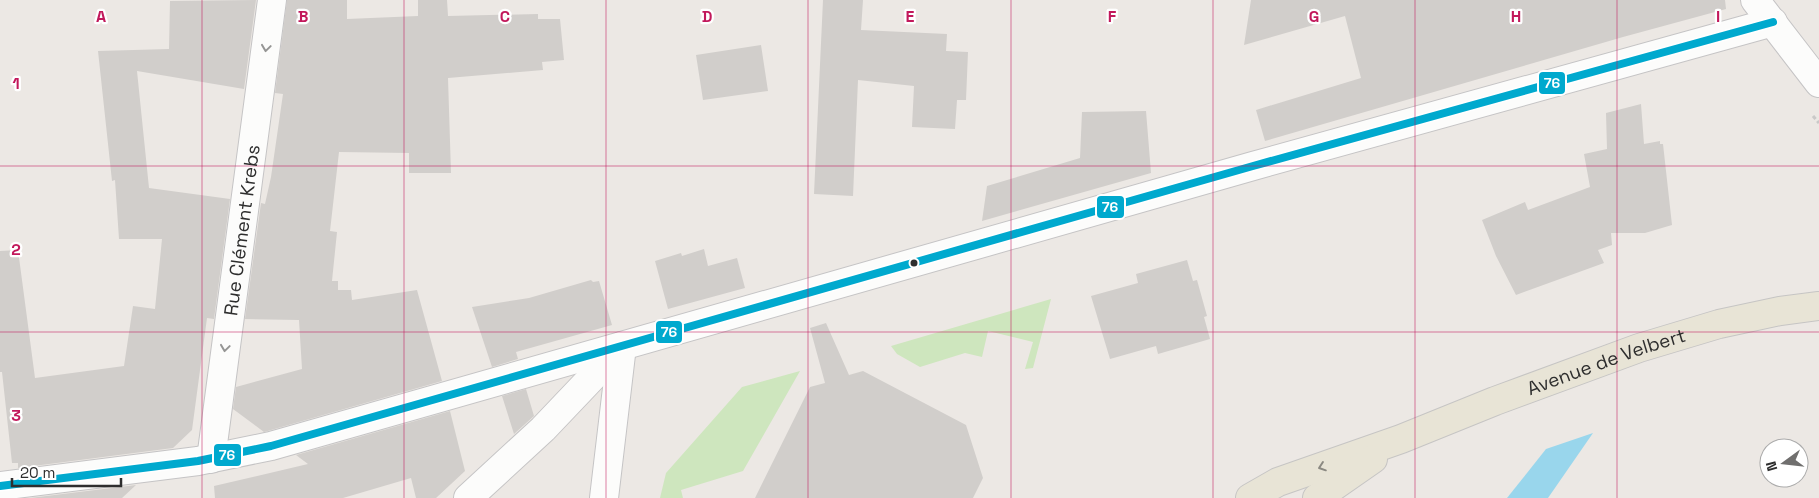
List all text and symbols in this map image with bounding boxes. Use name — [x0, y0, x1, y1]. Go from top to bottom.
text: A — [96, 6, 106, 27]
text: B — [298, 6, 308, 27]
text: C — [500, 6, 510, 27]
text: D — [702, 6, 712, 27]
text: E — [906, 6, 915, 27]
text: F — [1108, 6, 1117, 27]
text: G — [1309, 6, 1319, 27]
text: H — [1511, 6, 1521, 27]
text: I — [1716, 6, 1720, 27]
one-way arrow — [261, 44, 271, 53]
line badge: 76 — [1538, 71, 1566, 95]
text: 1 — [12, 73, 20, 94]
text: 76 — [1544, 74, 1561, 92]
street label: Rue Clément Krebs — [218, 143, 265, 317]
line badge: 76 — [1096, 195, 1125, 219]
text: 76 — [1102, 198, 1119, 216]
text: 2 — [11, 239, 21, 260]
unlabelled marker — [909, 258, 919, 268]
line badge: 76 — [655, 320, 683, 344]
street label: Avenue de Velbert — [1523, 322, 1688, 401]
text: 76 — [661, 323, 678, 341]
one-way arrow — [220, 344, 231, 352]
text: 3 — [11, 405, 21, 426]
north arrow — [1759, 438, 1809, 488]
line badge: 76 — [213, 443, 242, 467]
text: 76 — [219, 446, 236, 464]
scale bar — [12, 456, 121, 488]
text: N — [1762, 459, 1781, 473]
one-way arrow — [1318, 461, 1327, 471]
text: 20 m — [20, 463, 55, 482]

